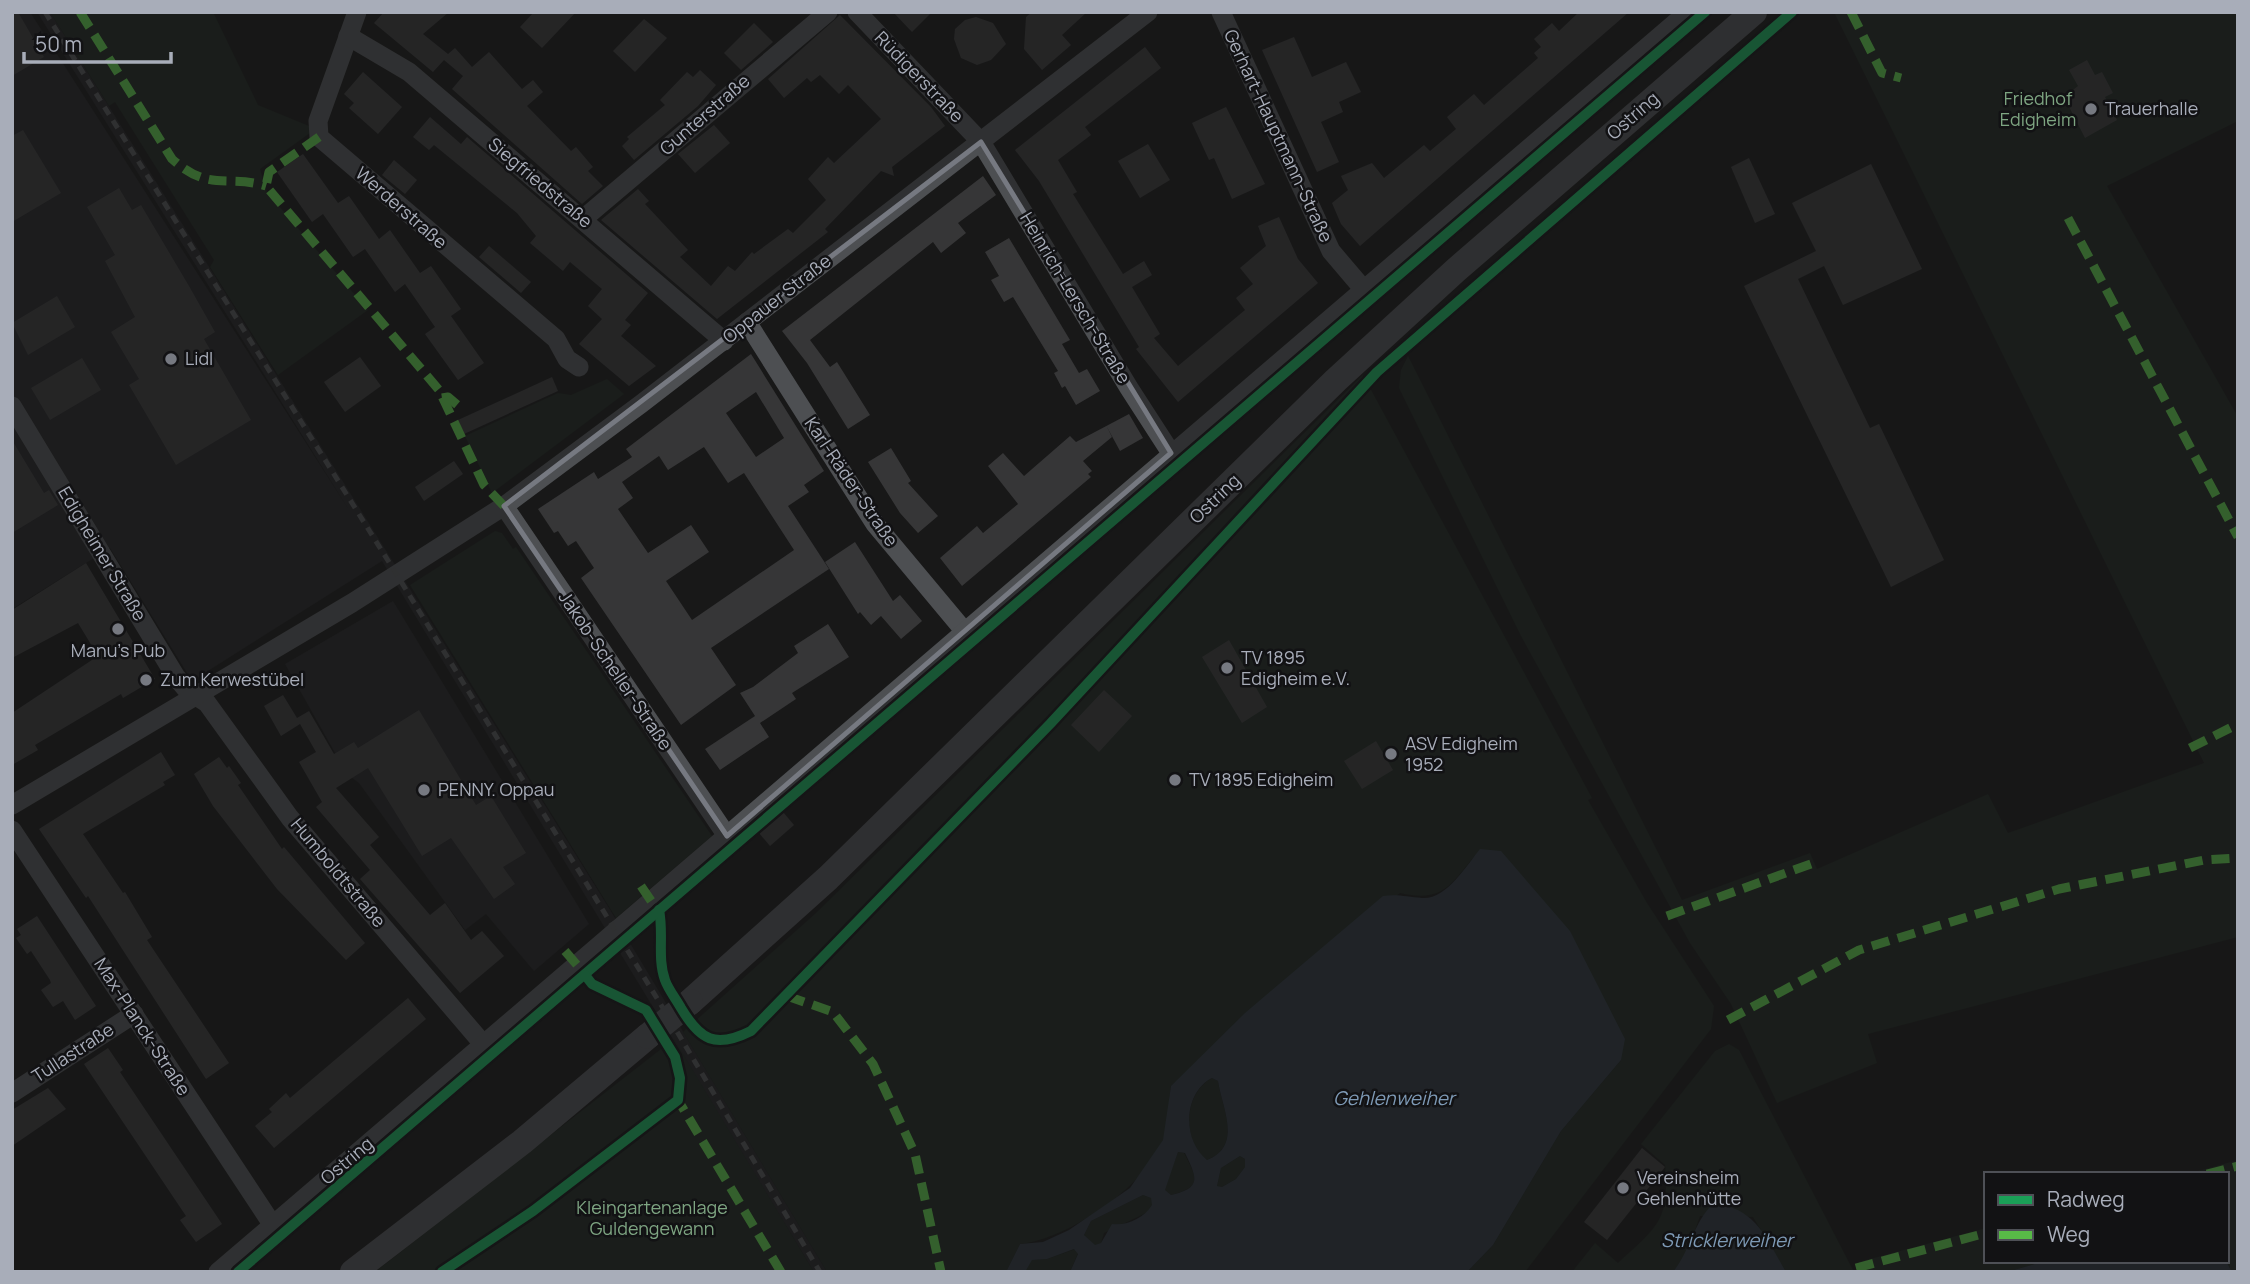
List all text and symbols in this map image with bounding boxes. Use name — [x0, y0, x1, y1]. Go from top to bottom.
scale bar — [24, 21, 172, 65]
street label: Rüdigerstraße — [870, 25, 969, 127]
street label: Gerhart-Hauptmann-Straße — [1219, 25, 1339, 246]
text: 50 m — [35, 30, 82, 58]
street label: Gunterstraße — [654, 69, 754, 160]
street label: Ostring — [1601, 86, 1664, 145]
park label: Friedhof Edigheim — [2000, 86, 2076, 131]
place label: Trauerhalle — [2105, 96, 2198, 120]
marker: Trauerhalle — [2083, 101, 2099, 117]
street label: Siegfriedstraße — [484, 132, 598, 233]
street label: Werderstraße — [351, 161, 453, 254]
street label: Heinrich-Lersch-Straße — [1015, 207, 1137, 388]
street label: Oppauer Straße — [717, 248, 836, 348]
place label: Lidl — [185, 346, 213, 370]
marker: Lidl — [163, 351, 179, 367]
street label: Karl-Räder-Straße — [800, 412, 904, 551]
street label: Ostring — [1184, 468, 1245, 528]
street label: Edigheimer Straße — [53, 482, 152, 625]
street label: Jakob-Scheller-Straße — [554, 586, 678, 755]
marker: Manu's Pub — [110, 621, 126, 637]
place label: Manu's Pub — [71, 638, 165, 662]
place label: TV 1895 Edigheim e.V. — [1241, 645, 1350, 690]
marker: TV 1895 Edigheim e.V. — [1219, 660, 1235, 676]
place label: Zum Kerwestübel — [160, 667, 304, 691]
marker: Zum Kerwestübel — [138, 672, 154, 688]
place label: ASV Edigheim 1952 — [1405, 731, 1518, 776]
marker: ASV Edigheim 1952 — [1383, 746, 1399, 762]
place label: TV 1895 Edigheim — [1189, 767, 1333, 791]
marker: TV 1895 Edigheim — [1167, 772, 1183, 788]
place label: PENNY. Oppau — [438, 777, 554, 801]
marker: PENNY. Oppau — [416, 782, 432, 798]
street label: Humboldtstraße — [286, 813, 392, 932]
street label: Max-Planck-Straße — [89, 953, 196, 1100]
street label: Tullastraße — [27, 1017, 118, 1088]
water label: Gehlenweiher — [1333, 1085, 1457, 1111]
street label: Ostring — [315, 1131, 378, 1189]
place label: Vereinsheim Gehlenhütte — [1637, 1165, 1741, 1210]
legend — [1984, 1172, 2229, 1263]
marker: Vereinsheim Gehlenhütte — [1615, 1180, 1631, 1196]
text: Radweg — [2047, 1185, 2125, 1213]
park label: Kleingartenanlage Guldengewann — [576, 1195, 728, 1240]
text: Weg — [2047, 1220, 2090, 1248]
water label: Stricklerweiher — [1661, 1227, 1795, 1253]

